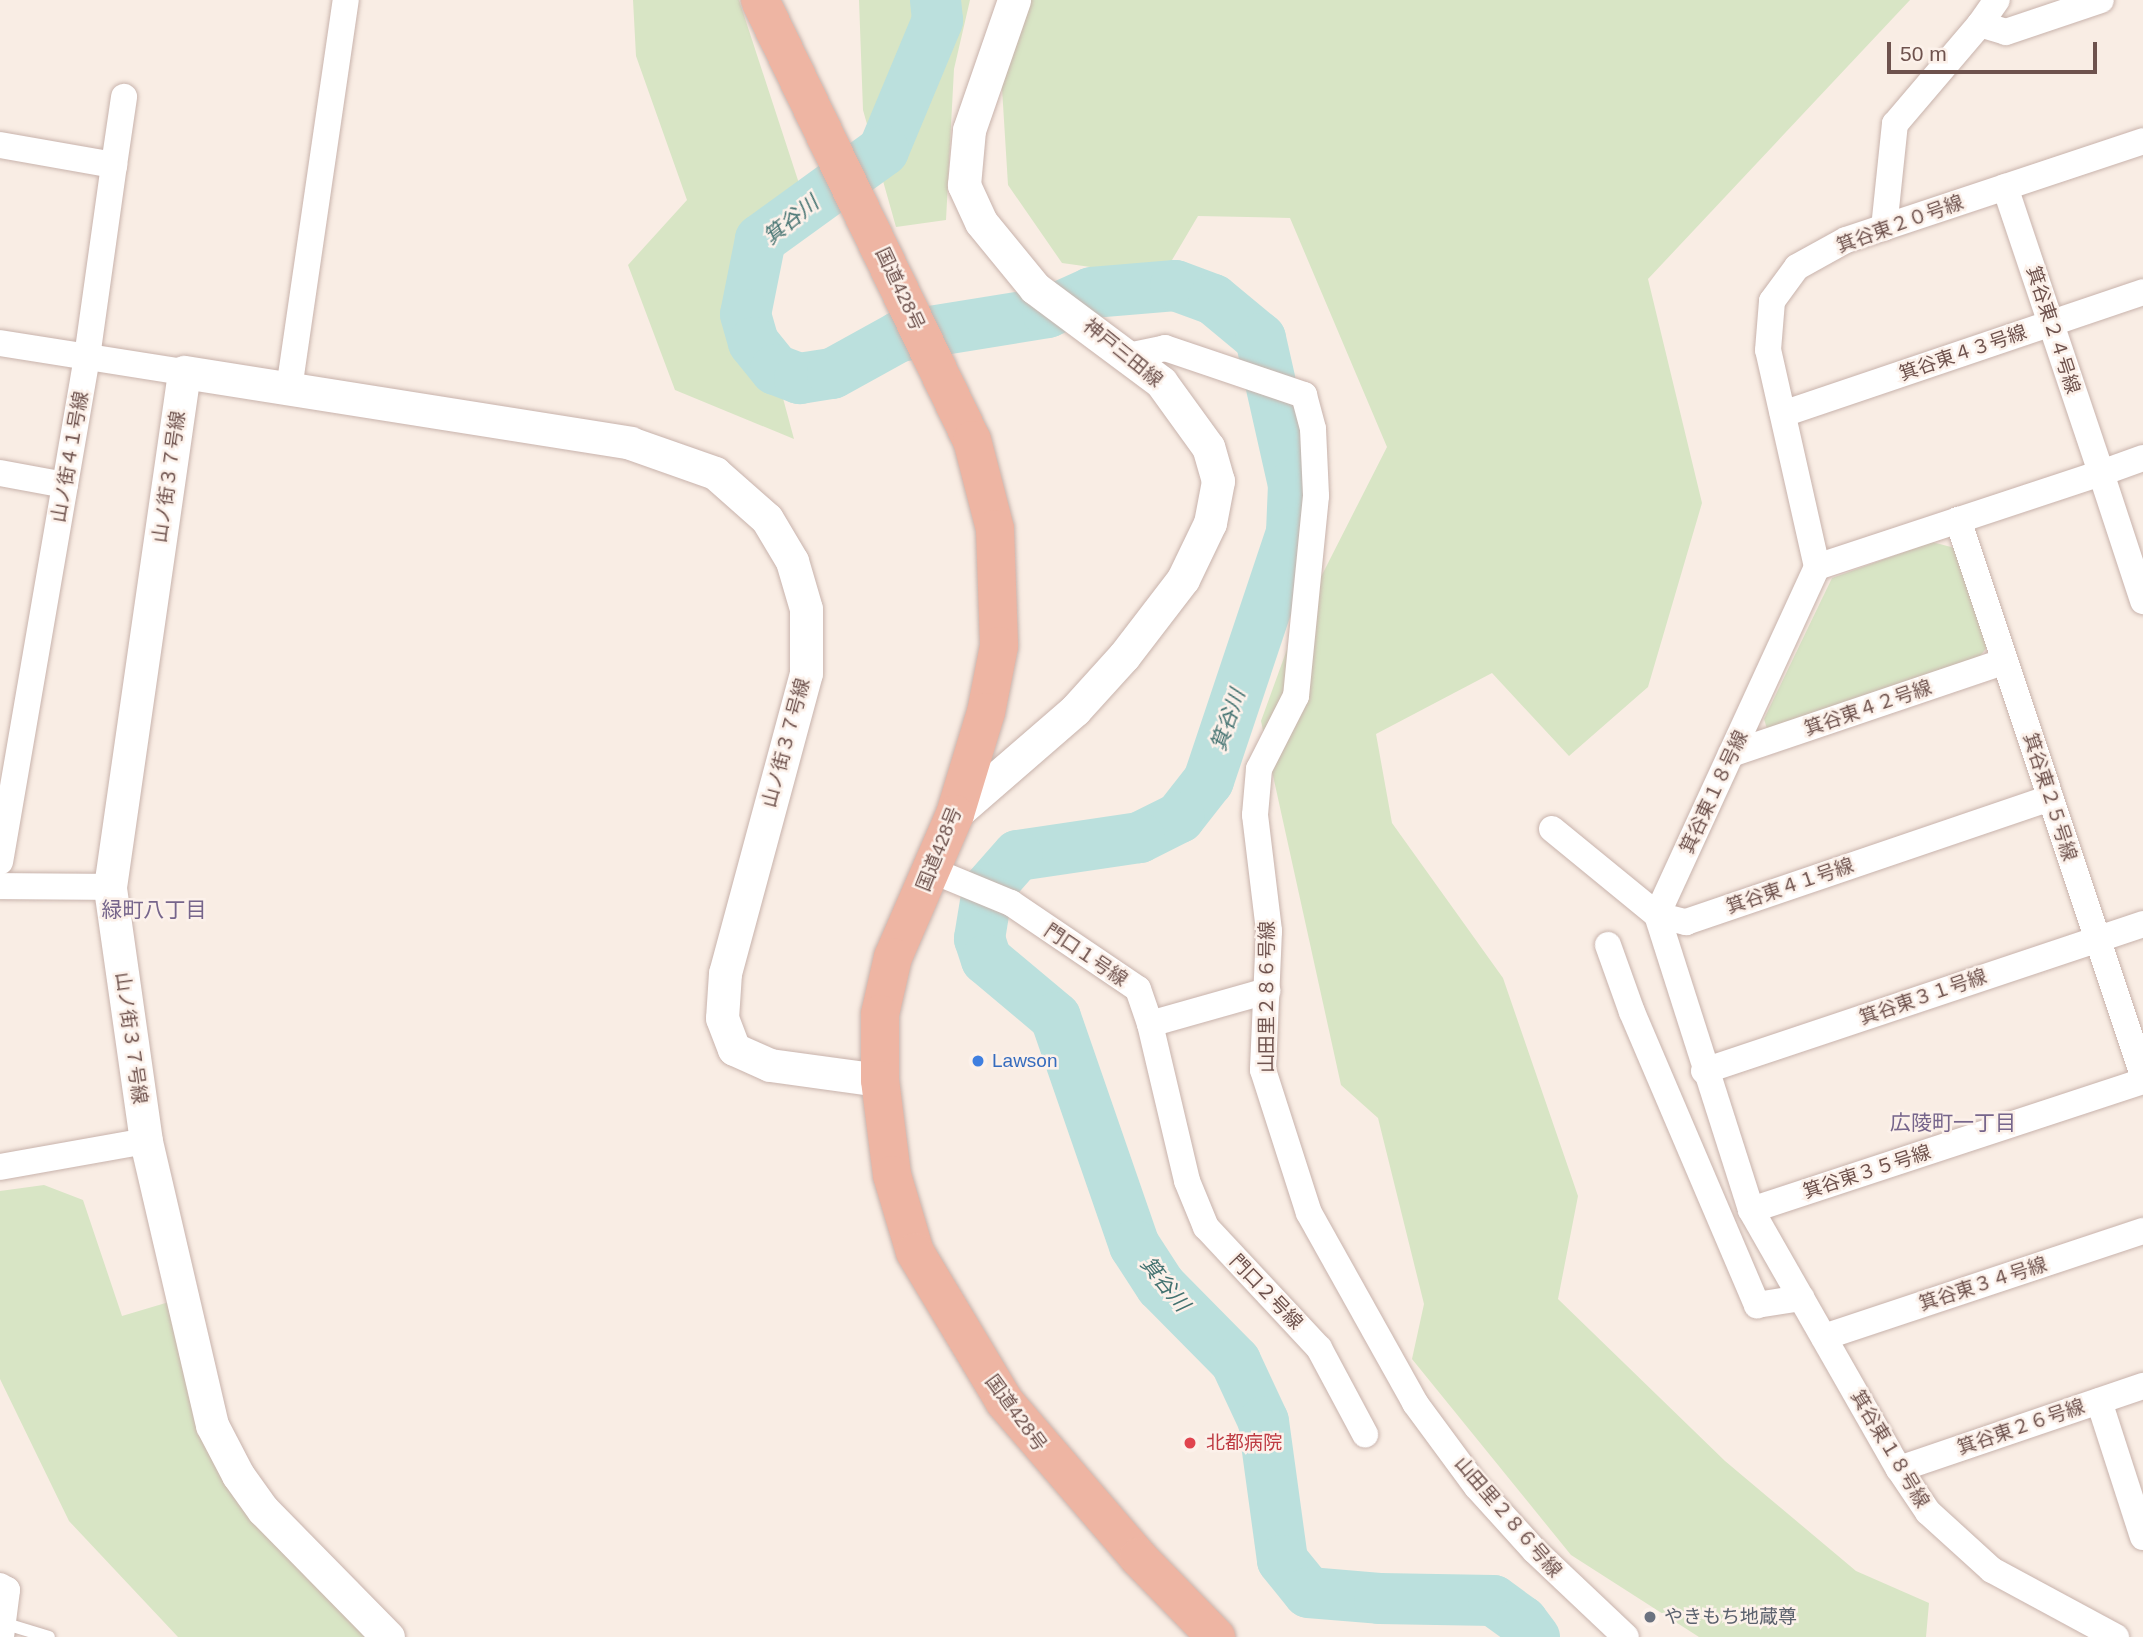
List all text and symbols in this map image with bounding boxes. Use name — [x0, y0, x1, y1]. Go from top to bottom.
scale bar — [1891, 28, 2101, 72]
text: 50 m — [1900, 42, 1947, 65]
water label: 箕谷川 — [759, 190, 823, 250]
street label: 箕谷東２０号線 — [1834, 191, 1966, 257]
street label: 国道428号 — [871, 244, 929, 334]
street label: 箕谷東２４号線 — [2022, 263, 2084, 397]
street label: 神戸三田線 — [1079, 314, 1167, 392]
street label: 箕谷東４３号線 — [1896, 321, 2030, 385]
street label: 山ノ街４１号線 — [47, 390, 93, 524]
street label: 山ノ街３７号線 — [148, 410, 190, 544]
street label: 山ノ街３７号線 — [758, 676, 814, 810]
street label: 箕谷東４２号線 — [1801, 676, 1935, 740]
water label: 箕谷川 — [1206, 686, 1250, 754]
street label: 箕谷東１８号線 — [1676, 727, 1752, 857]
street label: 箕谷東２５号線 — [2019, 730, 2081, 864]
street label: 国道428号 — [912, 804, 966, 894]
street label: 箕谷東４１号線 — [1723, 854, 1857, 918]
district label: 緑町八丁目 — [102, 897, 206, 923]
street label: 門口１号線 — [1040, 919, 1132, 991]
street label: 山田里２８６号線 — [1256, 921, 1278, 1073]
street label: 箕谷東３１号線 — [1856, 965, 1990, 1029]
street label: 山ノ街３７号線 — [110, 971, 152, 1105]
place label: Lawson — [992, 1050, 1057, 1072]
marker: Lawson — [970, 1053, 986, 1069]
district label: 広陵町一丁目 — [1890, 1110, 2016, 1136]
street label: 箕谷東３５号線 — [1800, 1141, 1934, 1203]
street label: 門口２号線 — [1225, 1250, 1307, 1334]
water label: 箕谷川 — [1135, 1252, 1195, 1316]
street label: 箕谷東３４号線 — [1916, 1253, 2050, 1315]
street label: 国道428号 — [981, 1370, 1051, 1456]
street label: 箕谷東１８号線 — [1846, 1386, 1934, 1512]
street label: 箕谷東２６号線 — [1954, 1395, 2088, 1459]
place label: 北都病院 — [1206, 1432, 1282, 1454]
marker: 北都病院 — [1180, 1433, 1200, 1453]
street label: 山田里２８６号線 — [1450, 1452, 1566, 1582]
place label: やきもち地蔵尊 — [1664, 1606, 1797, 1628]
marker: やきもち地蔵尊 — [1642, 1609, 1658, 1625]

